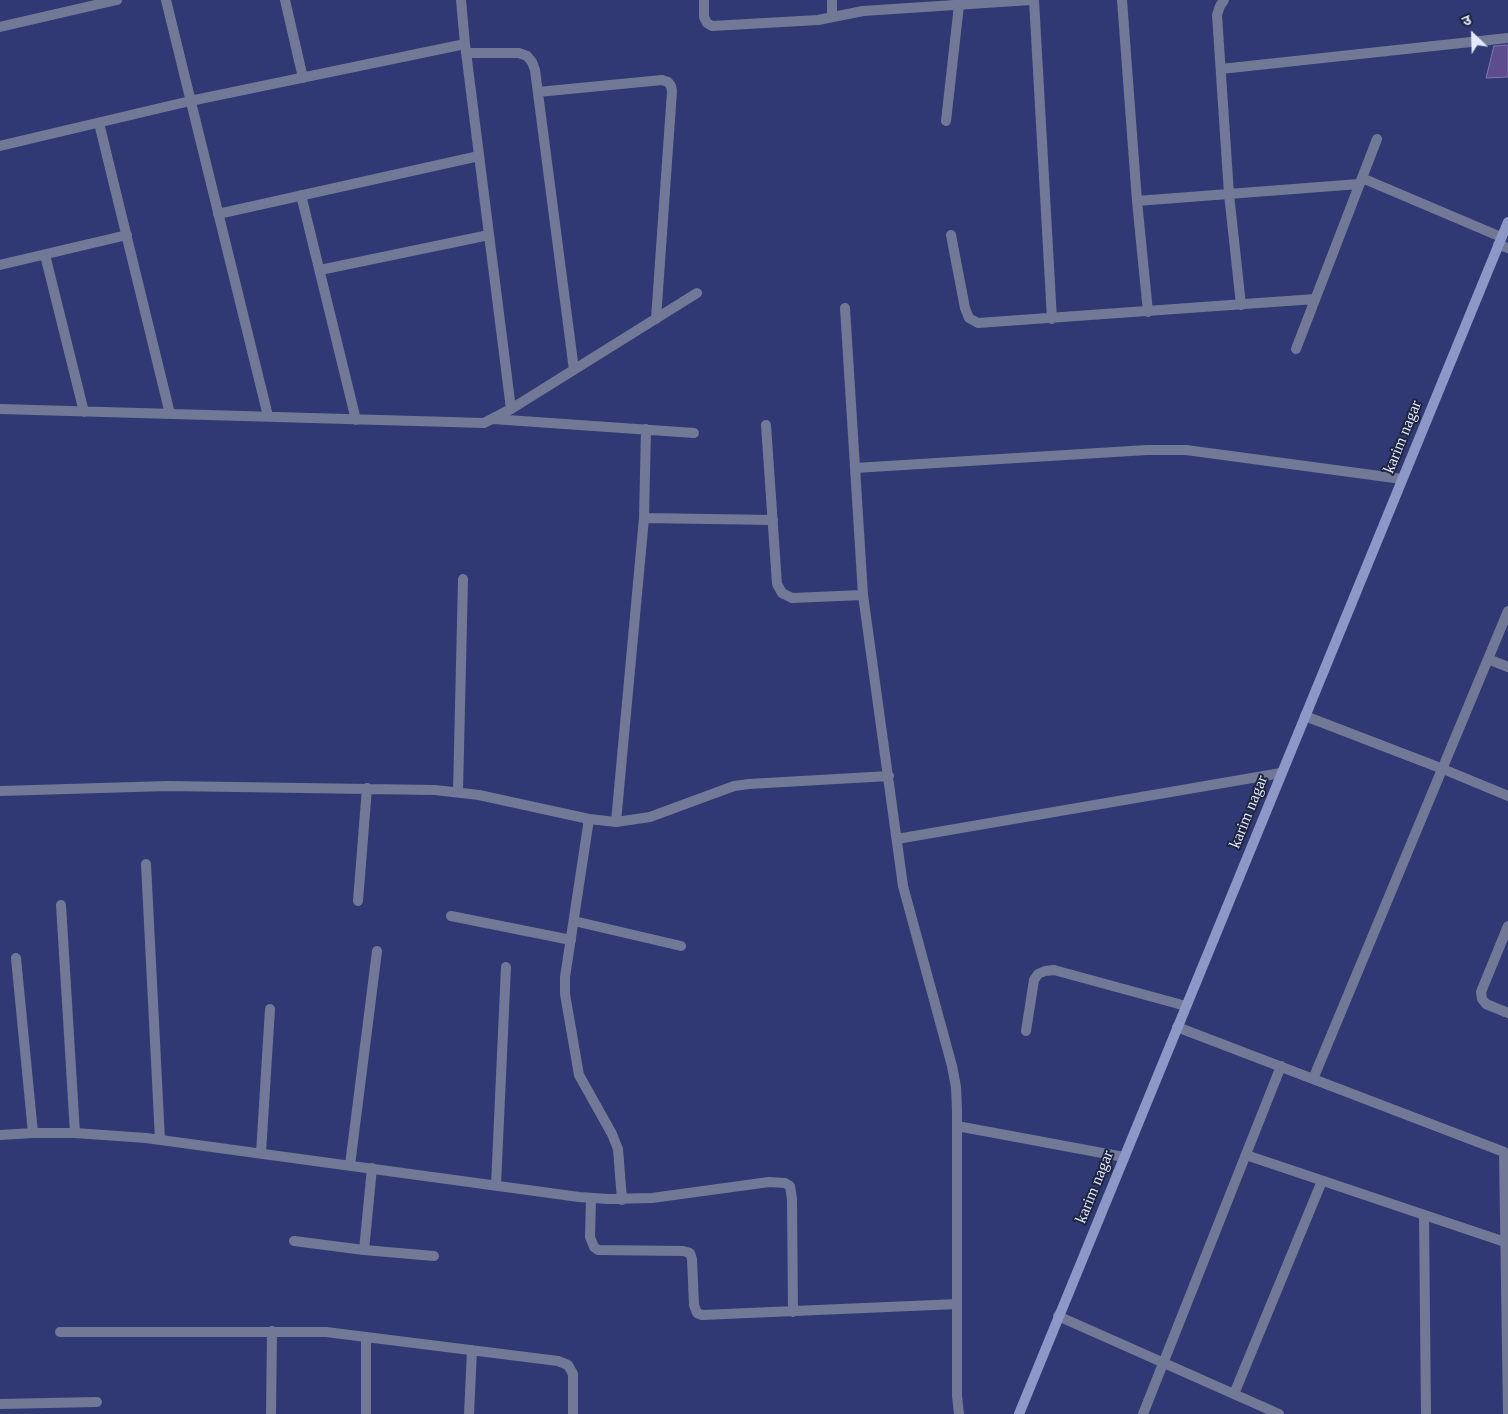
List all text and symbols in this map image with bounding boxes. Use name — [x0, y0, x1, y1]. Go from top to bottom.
north arrow — [1448, 10, 1498, 60]
text: उ — [1460, 12, 1473, 29]
street label: karim nagar — [1380, 398, 1426, 476]
street label: karim nagar — [1226, 773, 1272, 851]
street label: karim nagar — [1072, 1148, 1118, 1226]

